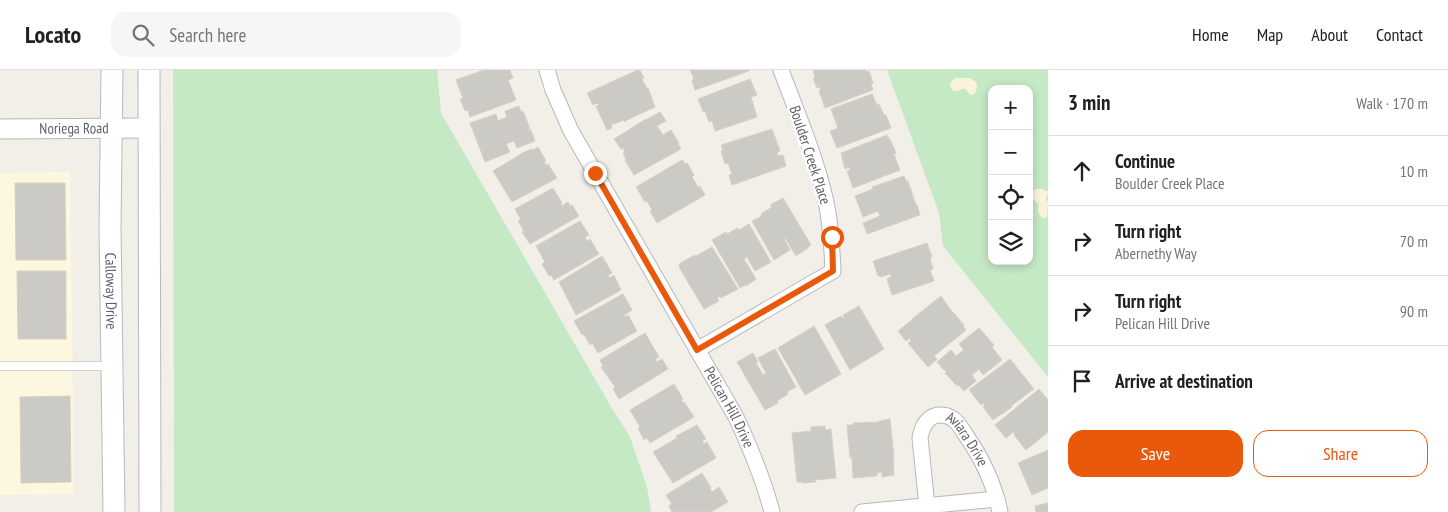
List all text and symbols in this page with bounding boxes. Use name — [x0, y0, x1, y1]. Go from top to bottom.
search box — [111, 12, 461, 57]
text: Locato — [25, 19, 81, 50]
icon: search — [129, 21, 157, 49]
text: Search here — [169, 23, 246, 47]
text: Home — [1192, 23, 1229, 46]
text: Map — [1257, 23, 1283, 46]
text: About — [1311, 23, 1348, 46]
text: Contact — [1376, 23, 1423, 46]
map controls — [988, 85, 1033, 265]
button: + — [988, 85, 1033, 130]
text: 3 min — [1068, 89, 1110, 116]
text: Walk · 170 m — [1356, 93, 1428, 113]
street label: Boulder Creek Place — [786, 103, 835, 207]
street label: Noriega Road — [39, 118, 109, 138]
button: − — [988, 130, 1033, 175]
text: Continue — [1115, 149, 1175, 173]
icon: ahead — [1068, 157, 1096, 185]
text: 10 m — [1400, 161, 1428, 181]
route end — [584, 162, 607, 185]
text: Boulder Creek Place — [1115, 173, 1225, 193]
button: locate — [988, 175, 1033, 220]
text: Turn right — [1115, 219, 1181, 243]
button: layers — [988, 220, 1033, 265]
route start — [821, 226, 844, 249]
icon: right — [1068, 227, 1096, 255]
text: 70 m — [1400, 231, 1428, 251]
text: Abernethy Way — [1115, 243, 1197, 263]
street label: Calloway Drive — [101, 253, 121, 329]
text: Turn right — [1115, 289, 1181, 313]
icon: right — [1068, 297, 1096, 325]
text: 90 m — [1400, 301, 1428, 321]
text: Pelican Hill Drive — [1115, 313, 1210, 333]
street label: Pelican Hill Drive — [700, 363, 759, 450]
icon: arrive — [1068, 367, 1096, 395]
text: Arrive at destination — [1115, 369, 1253, 393]
street label: Aviara Drive — [943, 407, 993, 469]
button: Save — [1068, 430, 1243, 477]
button: Share — [1253, 430, 1428, 477]

